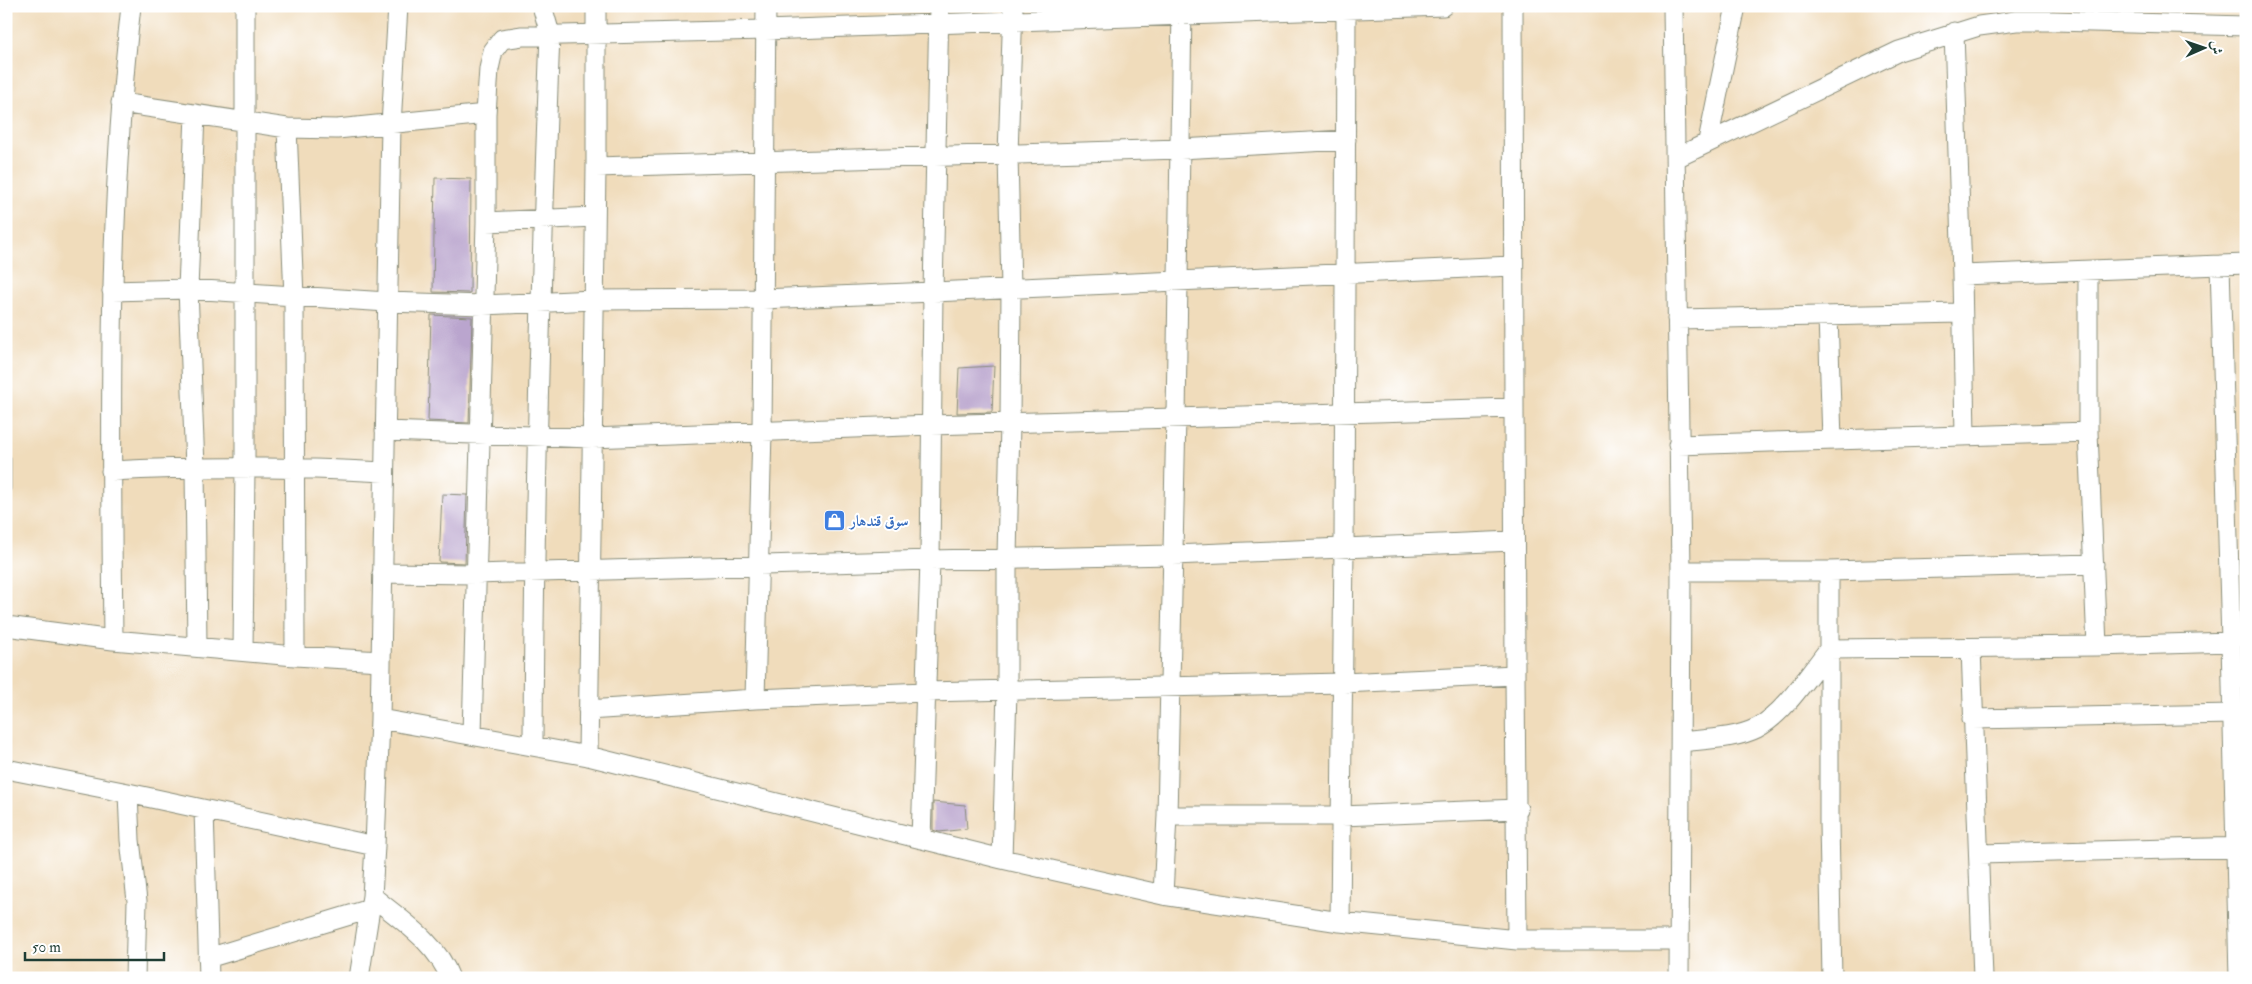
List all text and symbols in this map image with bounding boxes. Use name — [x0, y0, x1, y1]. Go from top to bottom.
north arrow — [2180, 22, 2230, 72]
text: ش — [2208, 40, 2225, 55]
shop icon: سوق قندهار — [822, 509, 846, 533]
place label: سوق قندهار — [848, 512, 909, 531]
scale bar — [25, 929, 164, 961]
text: 50 m — [32, 938, 61, 957]

